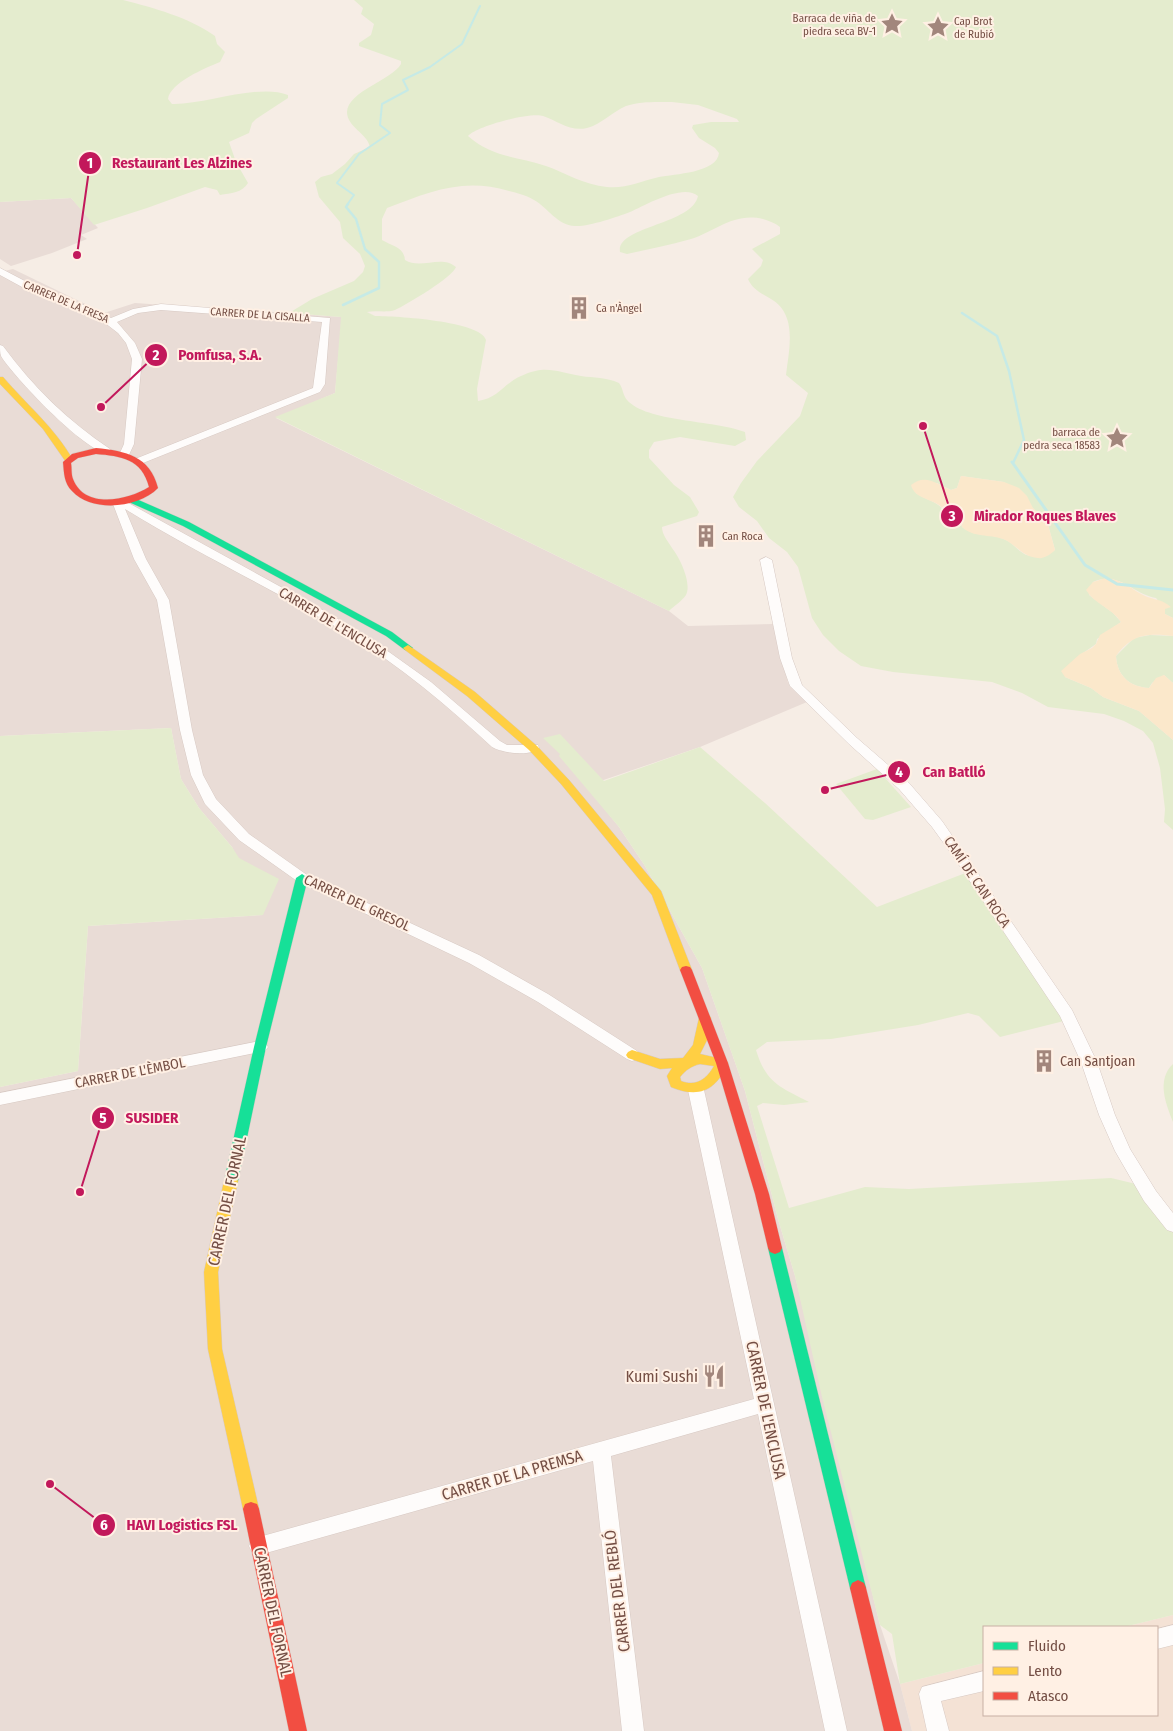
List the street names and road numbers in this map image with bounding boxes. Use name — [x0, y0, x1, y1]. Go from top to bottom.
street label: CARRER DE LA FRESA — [21, 278, 111, 326]
street label: CARRER DE LA CISALLA — [210, 305, 310, 325]
street label: CARRER DE L'ENCLUSA — [276, 584, 391, 662]
street label: CAMÍ DE CAN ROCA — [940, 833, 1015, 931]
street label: CARRER DEL GRESOL — [301, 871, 413, 935]
street label: CARRER DE L'ÈMBOL — [73, 1053, 187, 1092]
street label: CARRER DEL FORNAL — [204, 1134, 250, 1268]
street label: CARRER DE L'ENCLUSA — [742, 1339, 790, 1481]
street label: CARRER DE LA PREMSA — [439, 1446, 585, 1504]
street label: CARRER DEL REBLÓ — [600, 1529, 634, 1653]
street label: CARRER DEL FORNAL — [250, 1545, 296, 1679]

